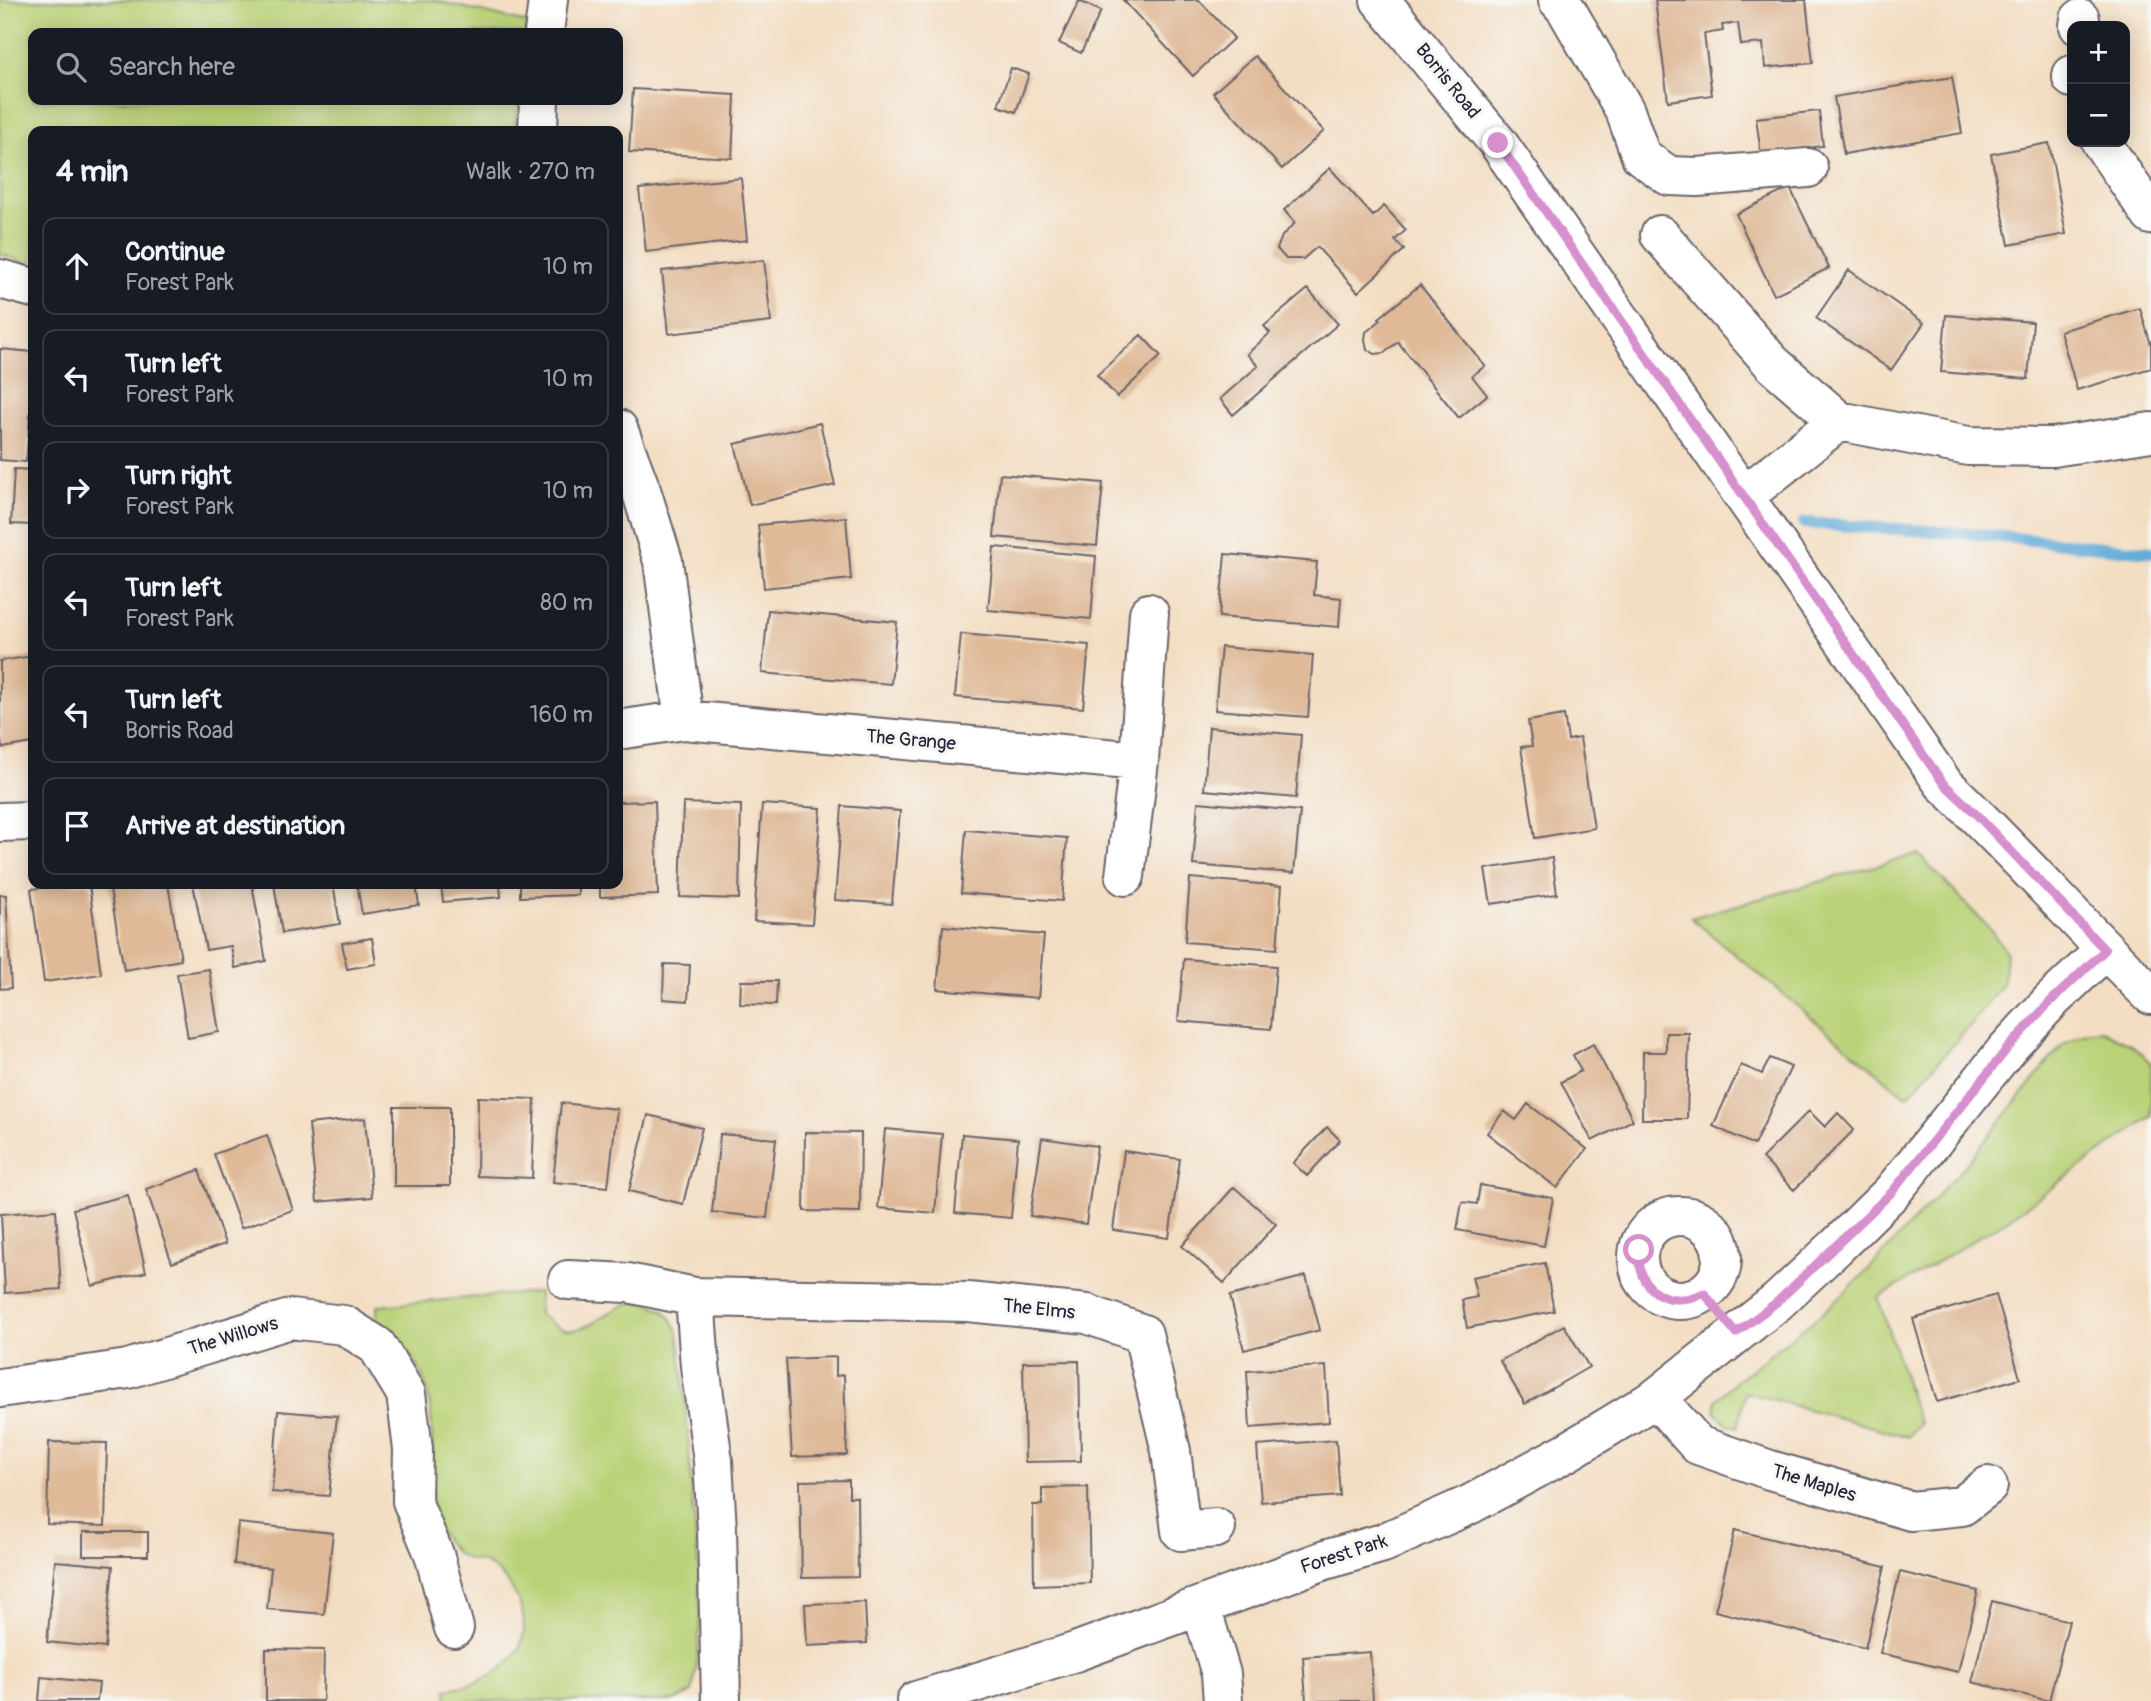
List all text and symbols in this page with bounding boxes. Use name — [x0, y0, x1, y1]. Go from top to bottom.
map controls — [2067, 21, 2130, 147]
button: + — [2067, 21, 2130, 84]
search box — [28, 28, 623, 105]
street label: Borris Road — [1410, 39, 1486, 123]
icon: search — [52, 48, 90, 86]
text: Search here — [108, 51, 235, 83]
button: − — [2067, 84, 2130, 147]
route end — [1482, 127, 1513, 158]
text: 4 min — [56, 153, 129, 190]
text: Walk · 270 m — [466, 157, 595, 186]
text: Continue — [125, 236, 225, 268]
icon: ahead — [58, 247, 96, 285]
text: 10 m — [543, 252, 593, 281]
text: Forest Park — [125, 268, 234, 297]
text: Turn left — [125, 348, 221, 380]
icon: left — [58, 359, 96, 397]
text: 10 m — [543, 364, 593, 393]
text: Forest Park — [125, 380, 234, 409]
text: Turn right — [125, 460, 231, 492]
icon: right — [58, 471, 96, 509]
text: 10 m — [543, 476, 593, 505]
text: Forest Park — [125, 492, 234, 521]
text: Turn left — [125, 572, 221, 604]
icon: left — [58, 583, 96, 621]
text: 80 m — [540, 588, 593, 617]
text: Forest Park — [125, 604, 234, 633]
text: Turn left — [125, 684, 221, 716]
icon: left — [58, 695, 96, 733]
text: 160 m — [529, 700, 593, 729]
text: Borris Road — [125, 716, 234, 745]
street label: The Grange — [865, 724, 958, 756]
icon: arrive — [58, 807, 96, 845]
text: Arrive at destination — [125, 810, 345, 842]
route start — [1623, 1234, 1654, 1265]
street label: The Elms — [1002, 1293, 1077, 1325]
street label: The Willows — [185, 1311, 281, 1361]
street label: The Maples — [1769, 1459, 1860, 1507]
street label: Forest Park — [1297, 1529, 1391, 1579]

